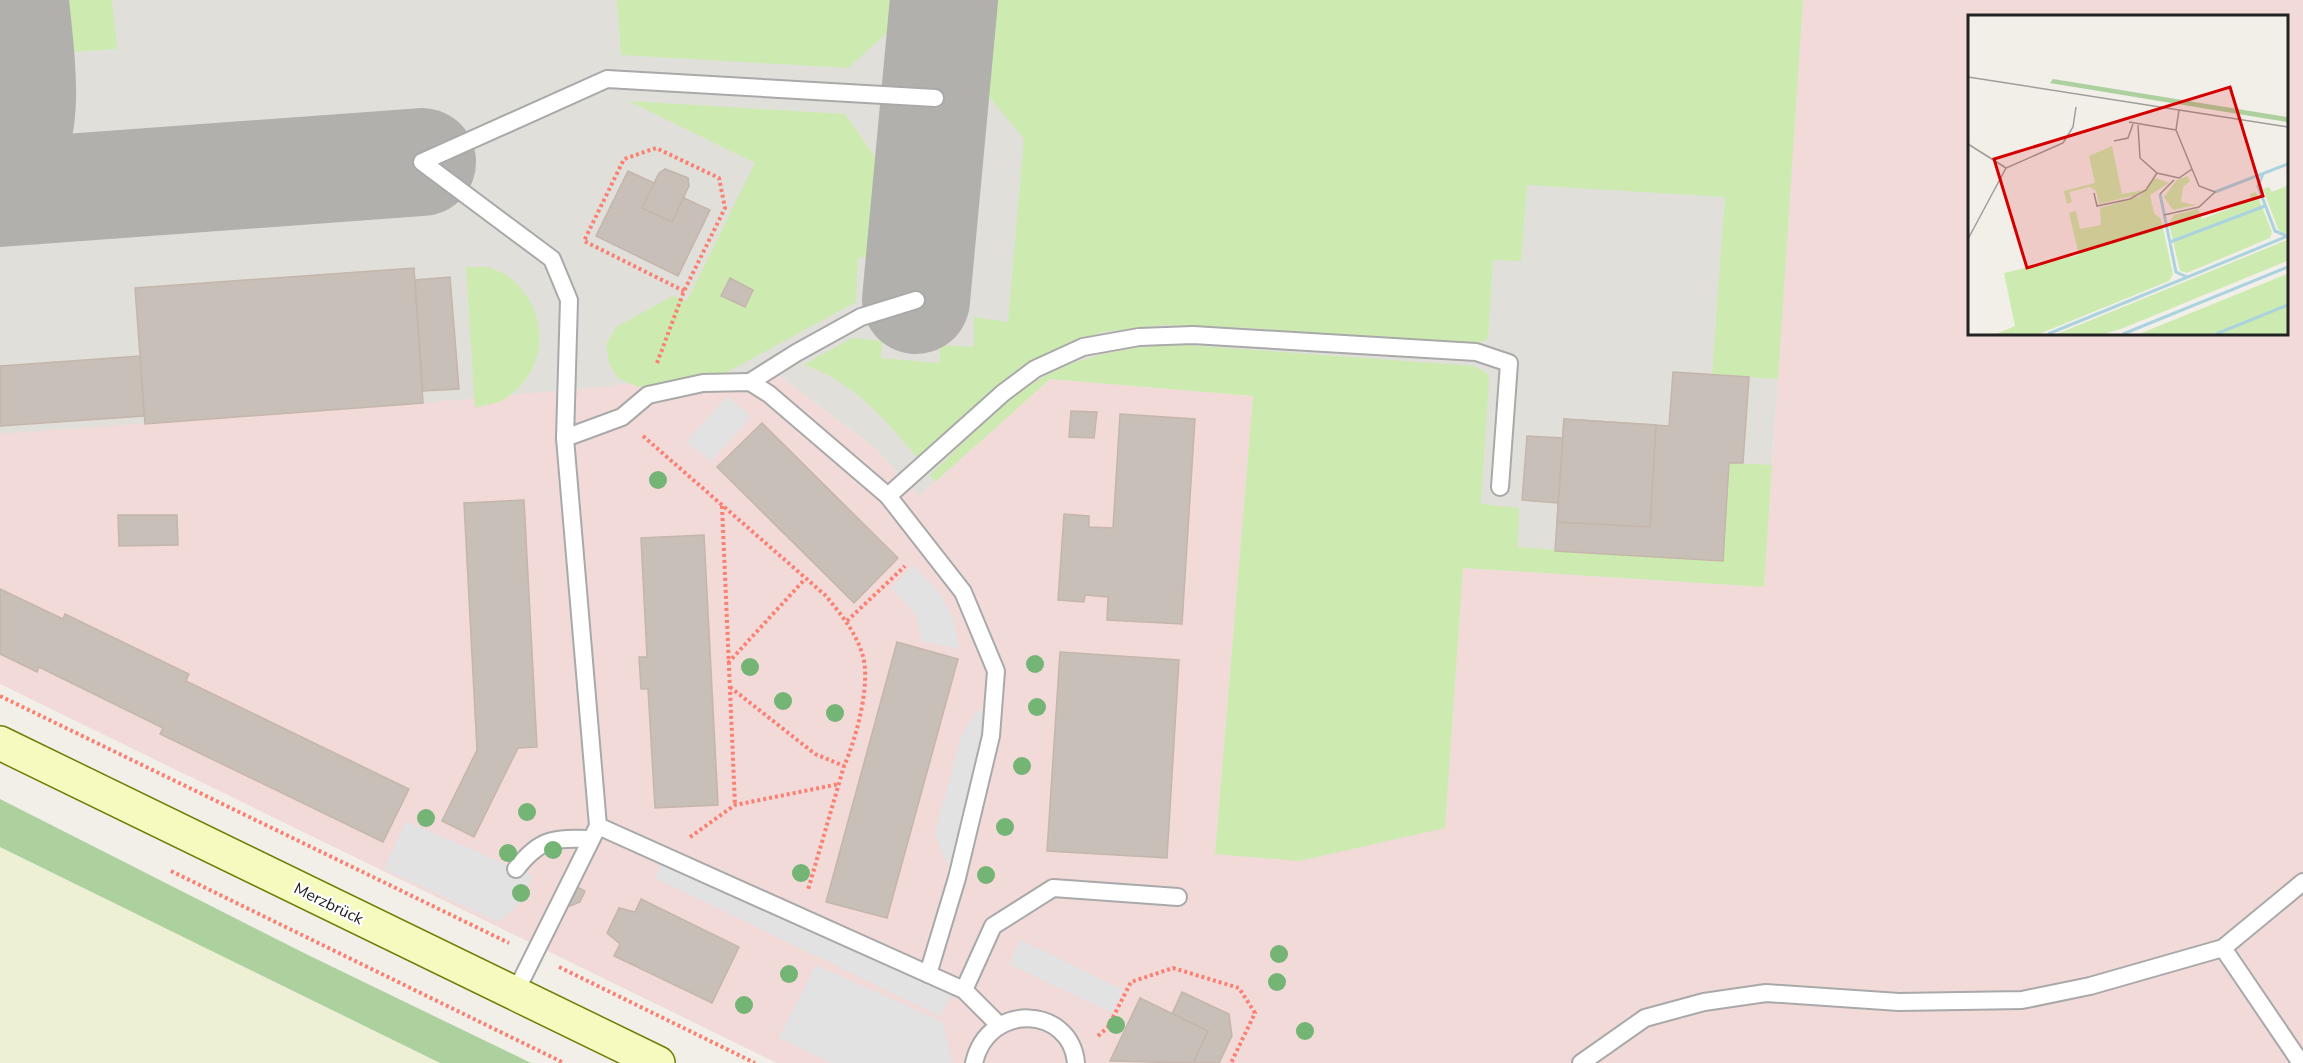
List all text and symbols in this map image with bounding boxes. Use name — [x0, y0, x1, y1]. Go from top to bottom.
inset map — [1968, 15, 2288, 334]
street label: Merzbrück — [290, 878, 368, 931]

